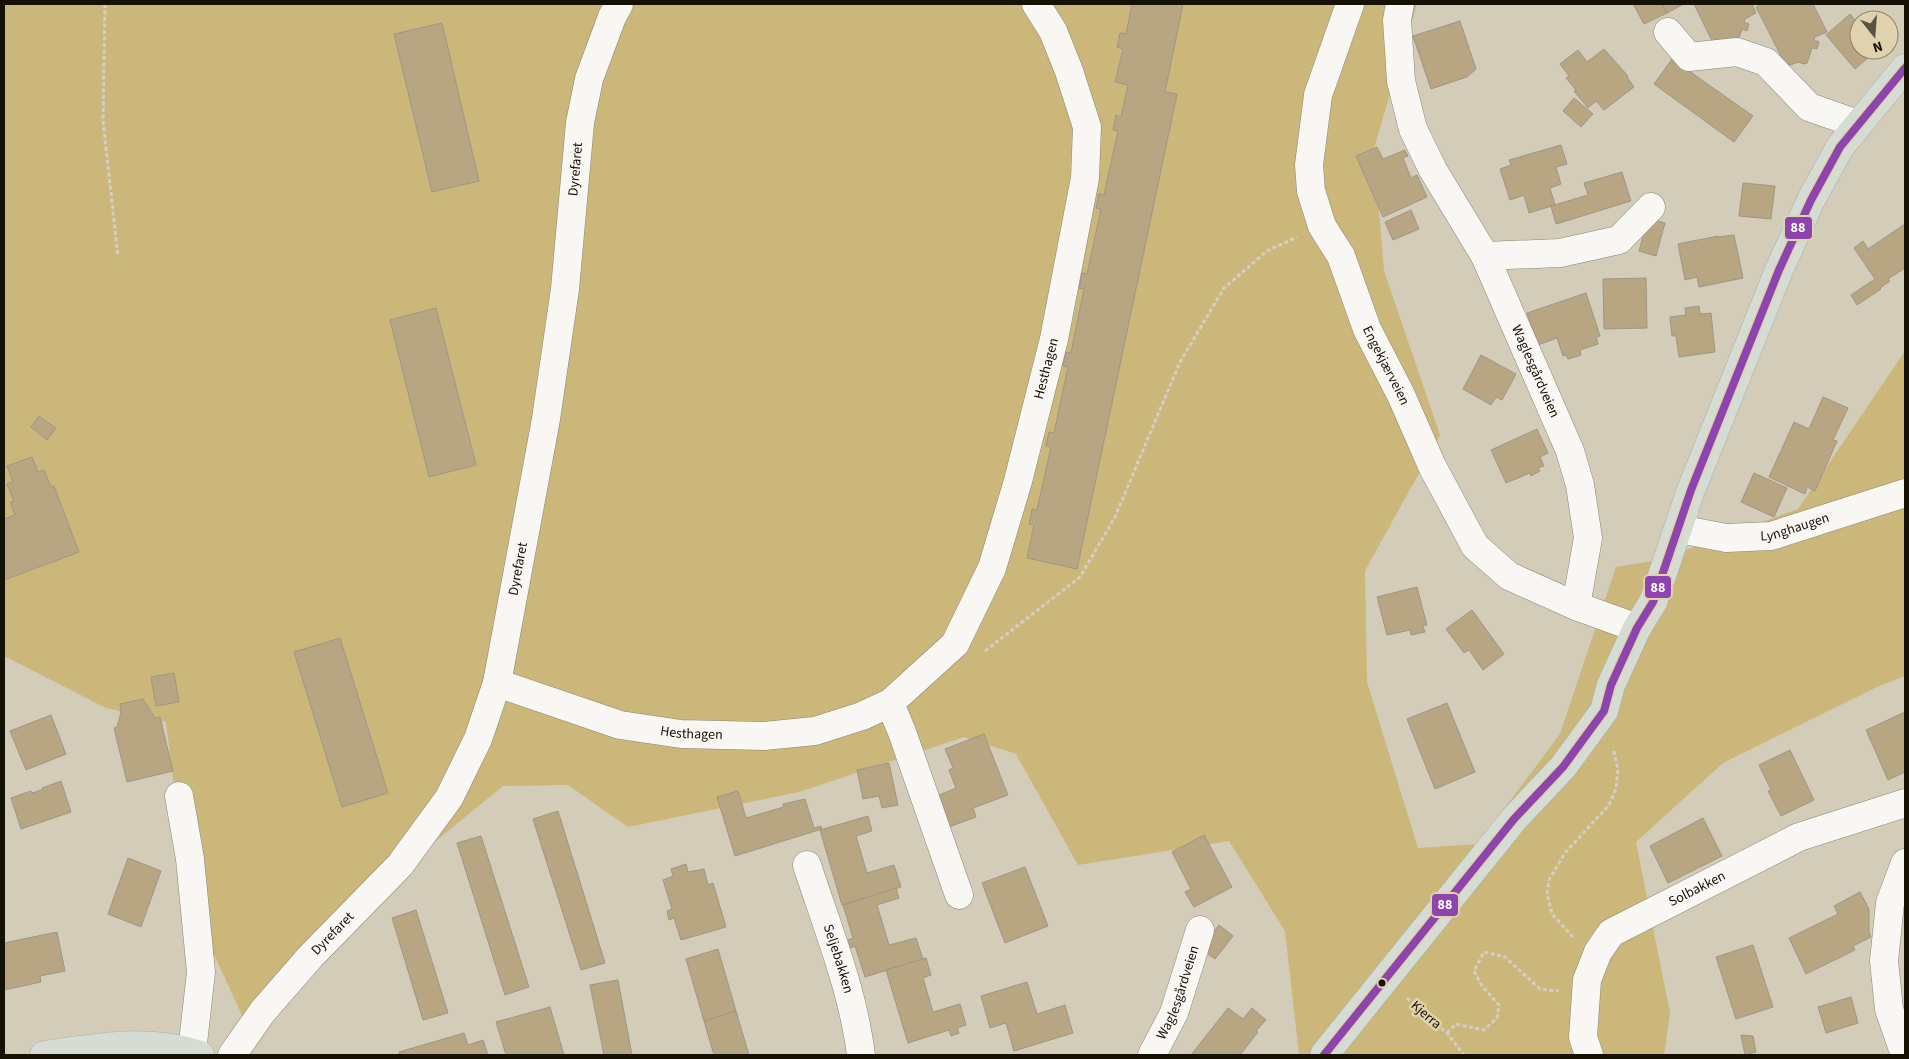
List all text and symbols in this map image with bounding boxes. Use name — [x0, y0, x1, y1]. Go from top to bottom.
north arrow — [1849, 10, 1899, 60]
text: N — [1870, 36, 1885, 57]
street label: Dyrefaret — [563, 141, 588, 197]
line badge: 88 — [1784, 216, 1813, 240]
text: 88 — [1791, 218, 1805, 238]
street label: Engekjærveien — [1357, 322, 1414, 408]
street label: Waglesgårdveien — [1506, 322, 1564, 421]
street label: Hesthagen — [1029, 336, 1064, 402]
street label: Lynghaugen — [1760, 508, 1832, 546]
street label: Dyrefaret — [503, 540, 533, 597]
line badge: 88 — [1644, 575, 1672, 599]
text: 88 — [1651, 578, 1665, 598]
street label: Hesthagen — [659, 721, 723, 745]
street label: Solbakken — [1665, 866, 1729, 912]
line badge: 88 — [1431, 893, 1459, 917]
text: 88 — [1438, 895, 1452, 915]
street label: Dyrefaret — [307, 907, 359, 960]
street label: Seljebakken — [818, 922, 858, 996]
street label: Waglesgårdveien — [1152, 943, 1205, 1043]
unlabelled marker — [1377, 978, 1387, 988]
street label: Kjerra — [1406, 996, 1446, 1034]

